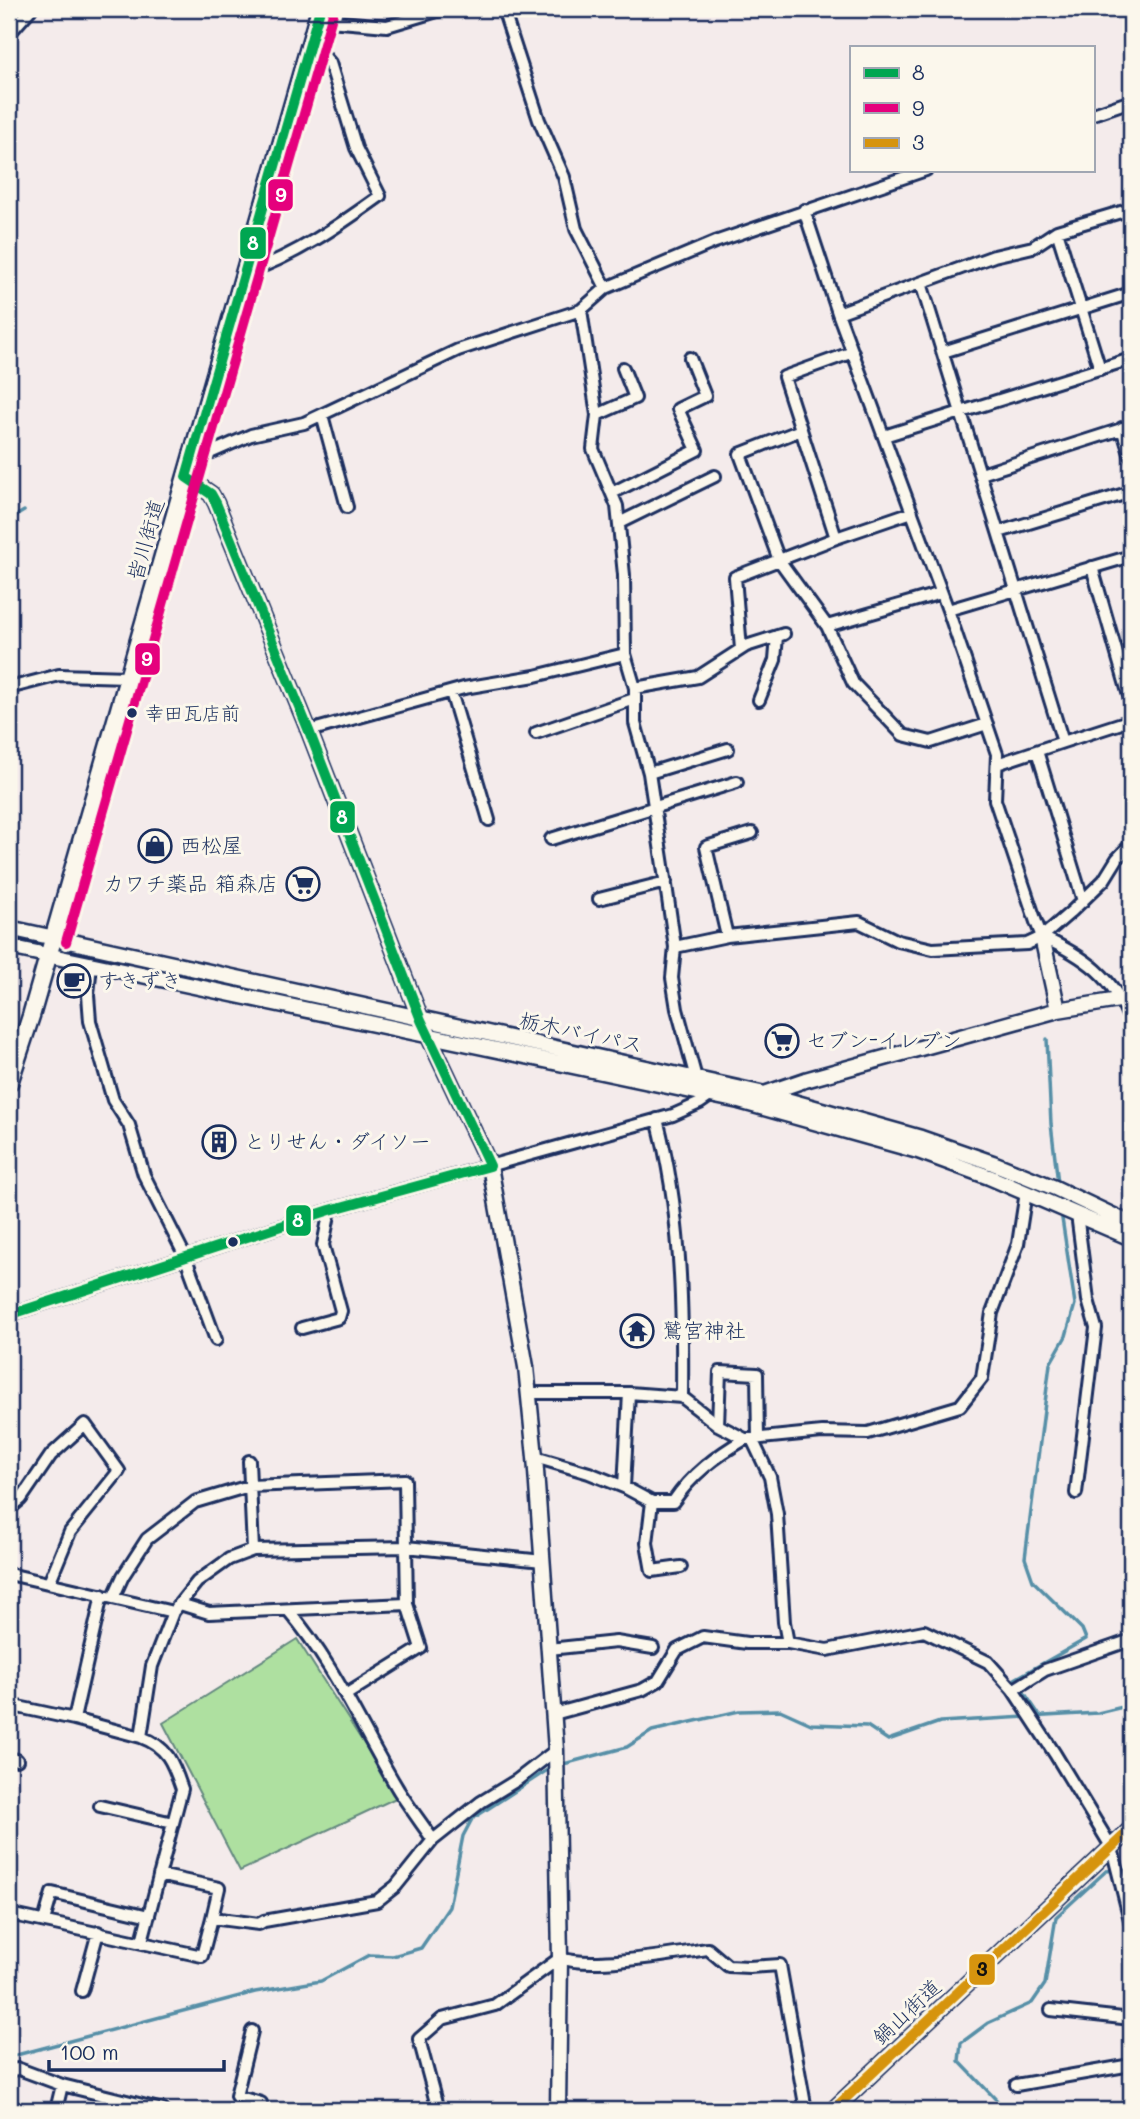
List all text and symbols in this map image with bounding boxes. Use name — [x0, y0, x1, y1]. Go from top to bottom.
legend — [850, 46, 1094, 172]
text: 8 — [912, 58, 925, 85]
text: 9 — [912, 94, 924, 121]
text: 3 — [912, 128, 924, 155]
line badge: 9 — [267, 178, 294, 212]
text: 9 — [275, 182, 287, 207]
line badge: 8 — [239, 226, 267, 260]
text: 8 — [247, 230, 259, 255]
street label: 皆川街道 — [120, 495, 169, 584]
line badge: 9 — [134, 642, 161, 676]
text: 9 — [141, 646, 153, 671]
place label: 幸田瓦店前 — [145, 700, 240, 725]
marker: 幸田瓦店前 — [125, 706, 139, 720]
line badge: 8 — [329, 800, 356, 834]
text: 8 — [336, 804, 348, 829]
shop icon: 西松屋 — [136, 827, 174, 865]
place label: 西松屋 — [180, 831, 243, 858]
supermarket icon: カワチ薬品 箱森店 — [284, 865, 322, 903]
place label: カワチ薬品 箱森店 — [103, 869, 278, 896]
cafe icon: すきずき — [55, 962, 93, 1000]
place label: すきずき — [98, 966, 182, 993]
street label: 栃木バイパス — [517, 1005, 646, 1058]
supermarket icon: セブン-イレブン — [763, 1022, 801, 1060]
place label: セブン-イレブン — [806, 1026, 962, 1053]
building icon: とりせん・ダイソー — [200, 1123, 238, 1161]
place label: とりせん・ダイソー — [244, 1127, 431, 1154]
line badge: 8 — [285, 1204, 312, 1237]
text: 8 — [292, 1207, 304, 1232]
unlabelled marker — [226, 1235, 240, 1249]
temple icon: 鷲宮神社 — [618, 1312, 656, 1350]
place label: 鷲宮神社 — [662, 1316, 746, 1343]
line badge: 3 — [968, 1953, 996, 1986]
text: 3 — [976, 1956, 988, 1981]
street label: 鍋山街道 — [866, 1972, 946, 2049]
scale bar — [49, 2028, 224, 2072]
text: 100 m — [60, 2038, 119, 2065]

